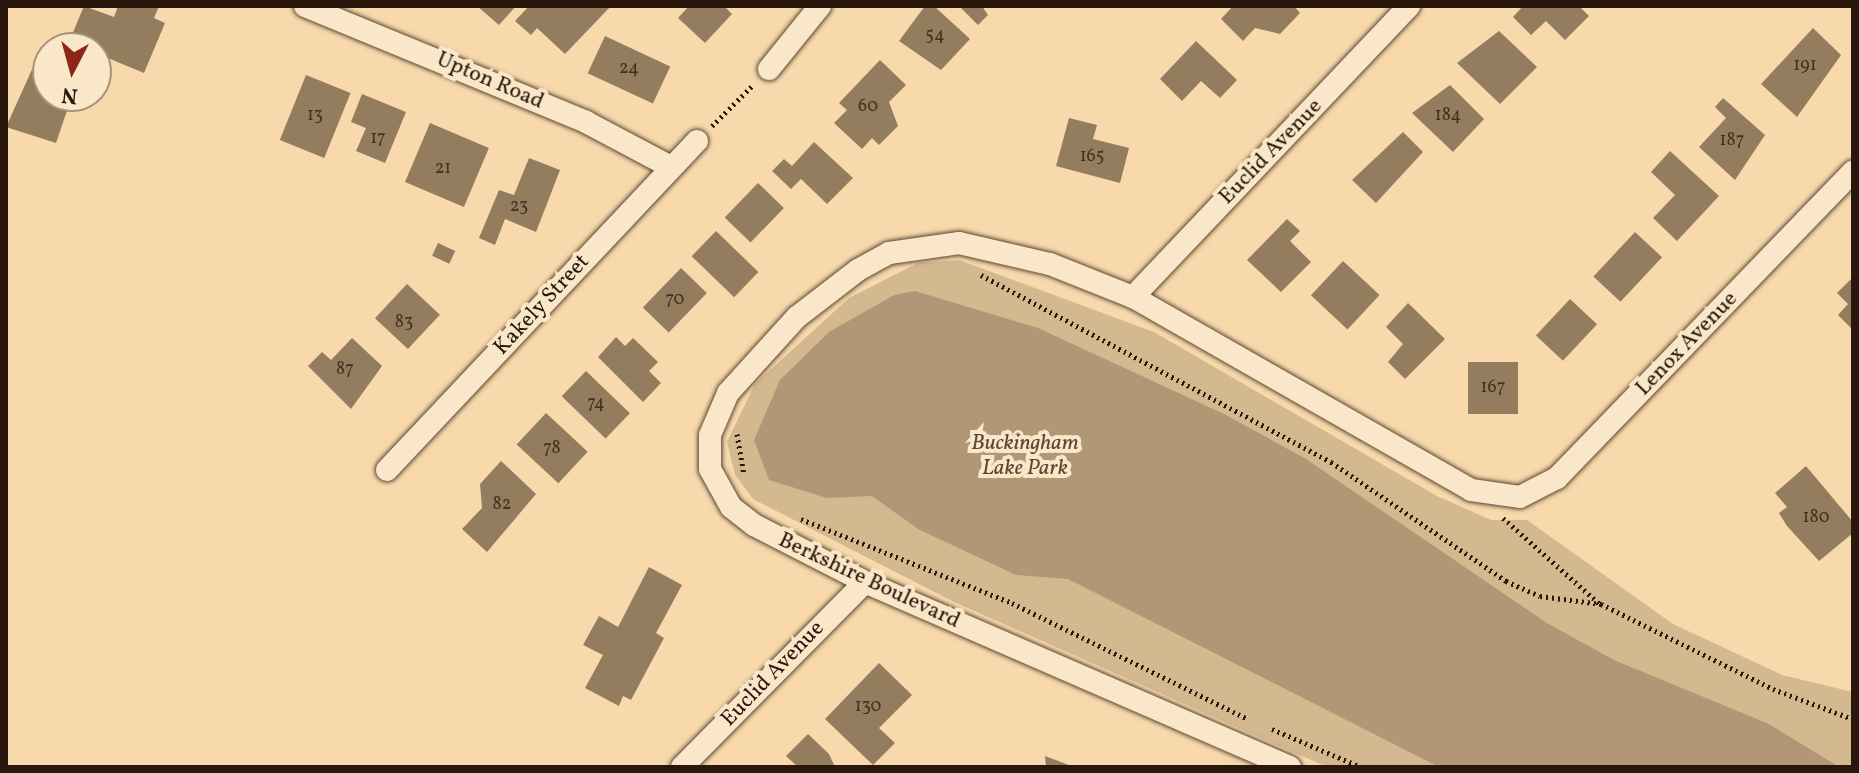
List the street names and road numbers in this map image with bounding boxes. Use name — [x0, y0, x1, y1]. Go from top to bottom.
street label: Upton Road — [432, 47, 548, 115]
street label: Euclid Avenue — [1214, 94, 1328, 210]
street label: Kakely Street — [489, 249, 595, 361]
street label: Lenox Avenue — [1631, 286, 1743, 402]
street label: Berkshire Boulevard — [774, 527, 964, 635]
street label: Euclid Avenue — [716, 616, 830, 732]

